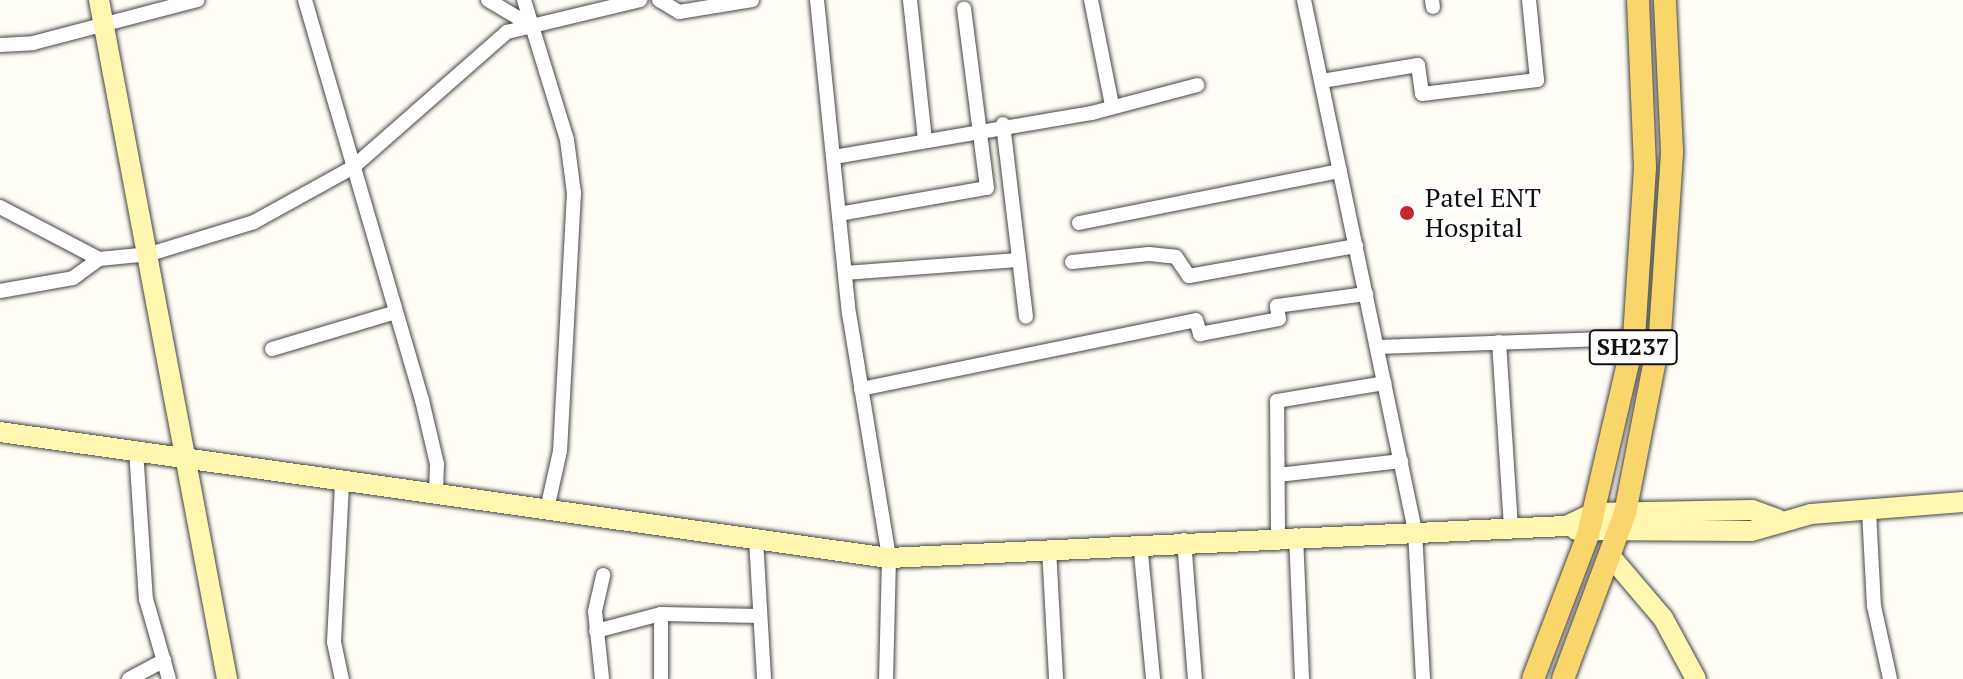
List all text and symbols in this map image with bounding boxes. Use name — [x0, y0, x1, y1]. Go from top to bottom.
place label: Patel ENT Hospital — [1425, 182, 1541, 244]
marker: Patel ENT Hospital — [1396, 202, 1418, 224]
road number: SH237 — [1587, 327, 1679, 367]

